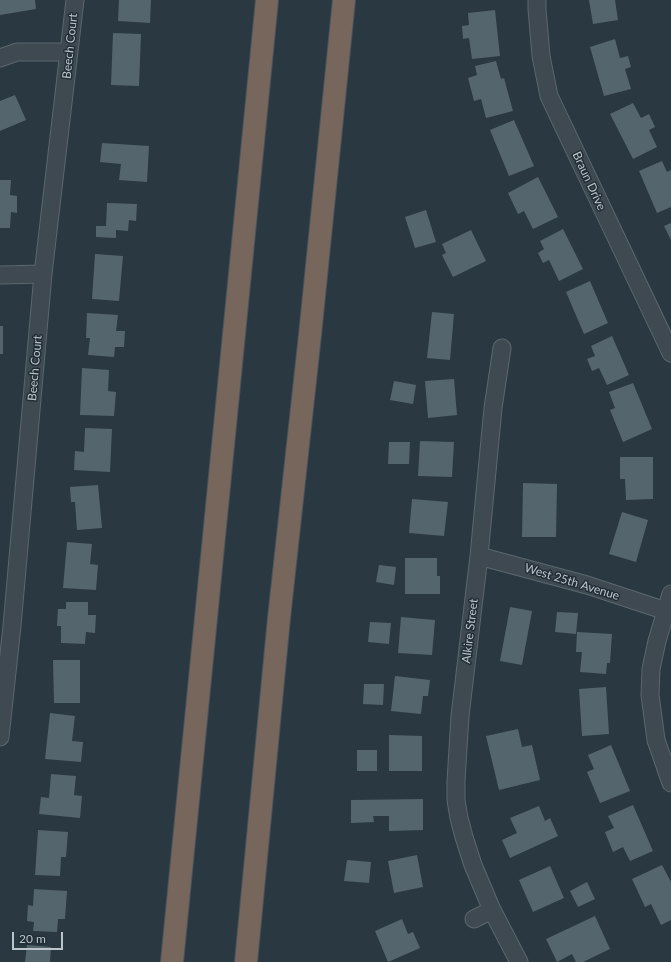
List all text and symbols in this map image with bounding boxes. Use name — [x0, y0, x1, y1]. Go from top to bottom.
street label: Beech Court — [59, 12, 81, 80]
street label: Braun Drive — [569, 149, 609, 213]
street label: Beech Court — [25, 335, 45, 401]
street label: West 25th Avenue — [523, 561, 621, 603]
street label: Alkire Street — [459, 598, 481, 664]
scale bar — [14, 924, 65, 950]
text: 20 m — [19, 931, 46, 946]

